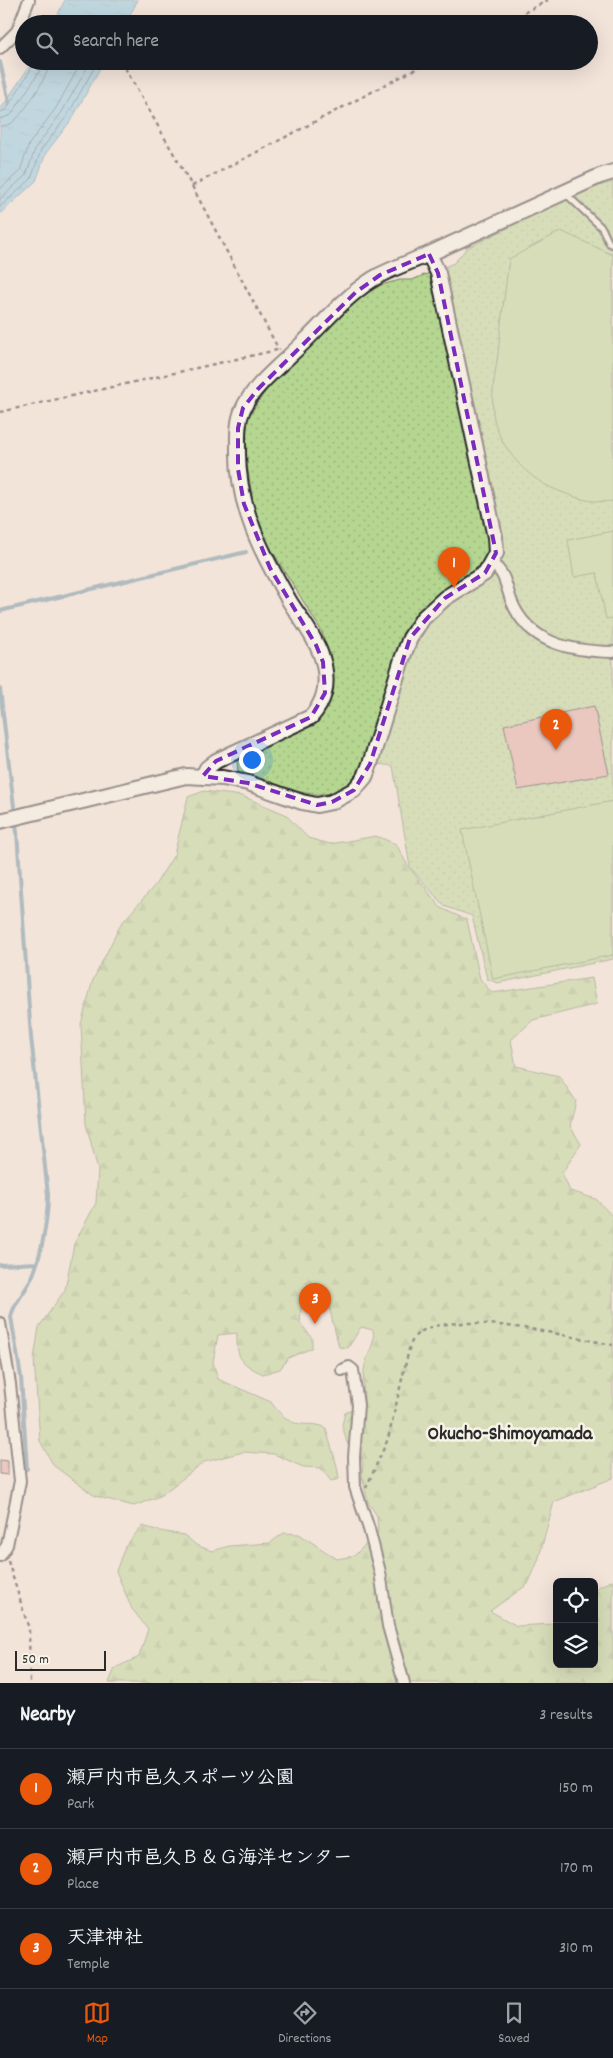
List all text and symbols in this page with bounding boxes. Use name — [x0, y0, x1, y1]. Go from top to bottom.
search box — [15, 15, 598, 70]
icon: search — [33, 29, 61, 57]
text: Search here — [73, 29, 159, 56]
pin: 1 — [438, 547, 470, 588]
pin: 2 — [540, 709, 572, 750]
your location — [239, 747, 265, 773]
pin: 3 — [299, 1283, 331, 1324]
district label: Okucho-Shimoyamada — [428, 1421, 593, 1449]
map controls — [553, 1578, 598, 1668]
button: locate — [553, 1578, 598, 1623]
button: layers — [553, 1623, 598, 1668]
scale bar — [15, 1648, 106, 1671]
text: 50 m — [22, 1650, 49, 1670]
text: Nearby — [20, 1701, 75, 1731]
text: 3 results — [539, 1704, 593, 1727]
text: 瀬戸内市邑久スポーツ公園 — [67, 1766, 295, 1793]
text: 1 — [34, 1777, 38, 1800]
text: 150 m — [559, 1777, 593, 1800]
text: Park — [67, 1793, 94, 1816]
text: 瀬戸内市邑久Ｂ＆Ｇ海洋センター — [67, 1846, 352, 1873]
text: 2 — [33, 1857, 40, 1880]
text: 170 m — [560, 1857, 593, 1880]
text: Place — [67, 1873, 99, 1896]
text: 天津神社 — [67, 1926, 143, 1953]
text: 3 — [32, 1937, 40, 1960]
text: 310 m — [559, 1937, 593, 1960]
text: Temple — [67, 1953, 110, 1976]
tab: Map — [83, 1999, 111, 2049]
tab: Directions — [278, 1999, 331, 2049]
tab: Saved — [498, 1999, 530, 2049]

